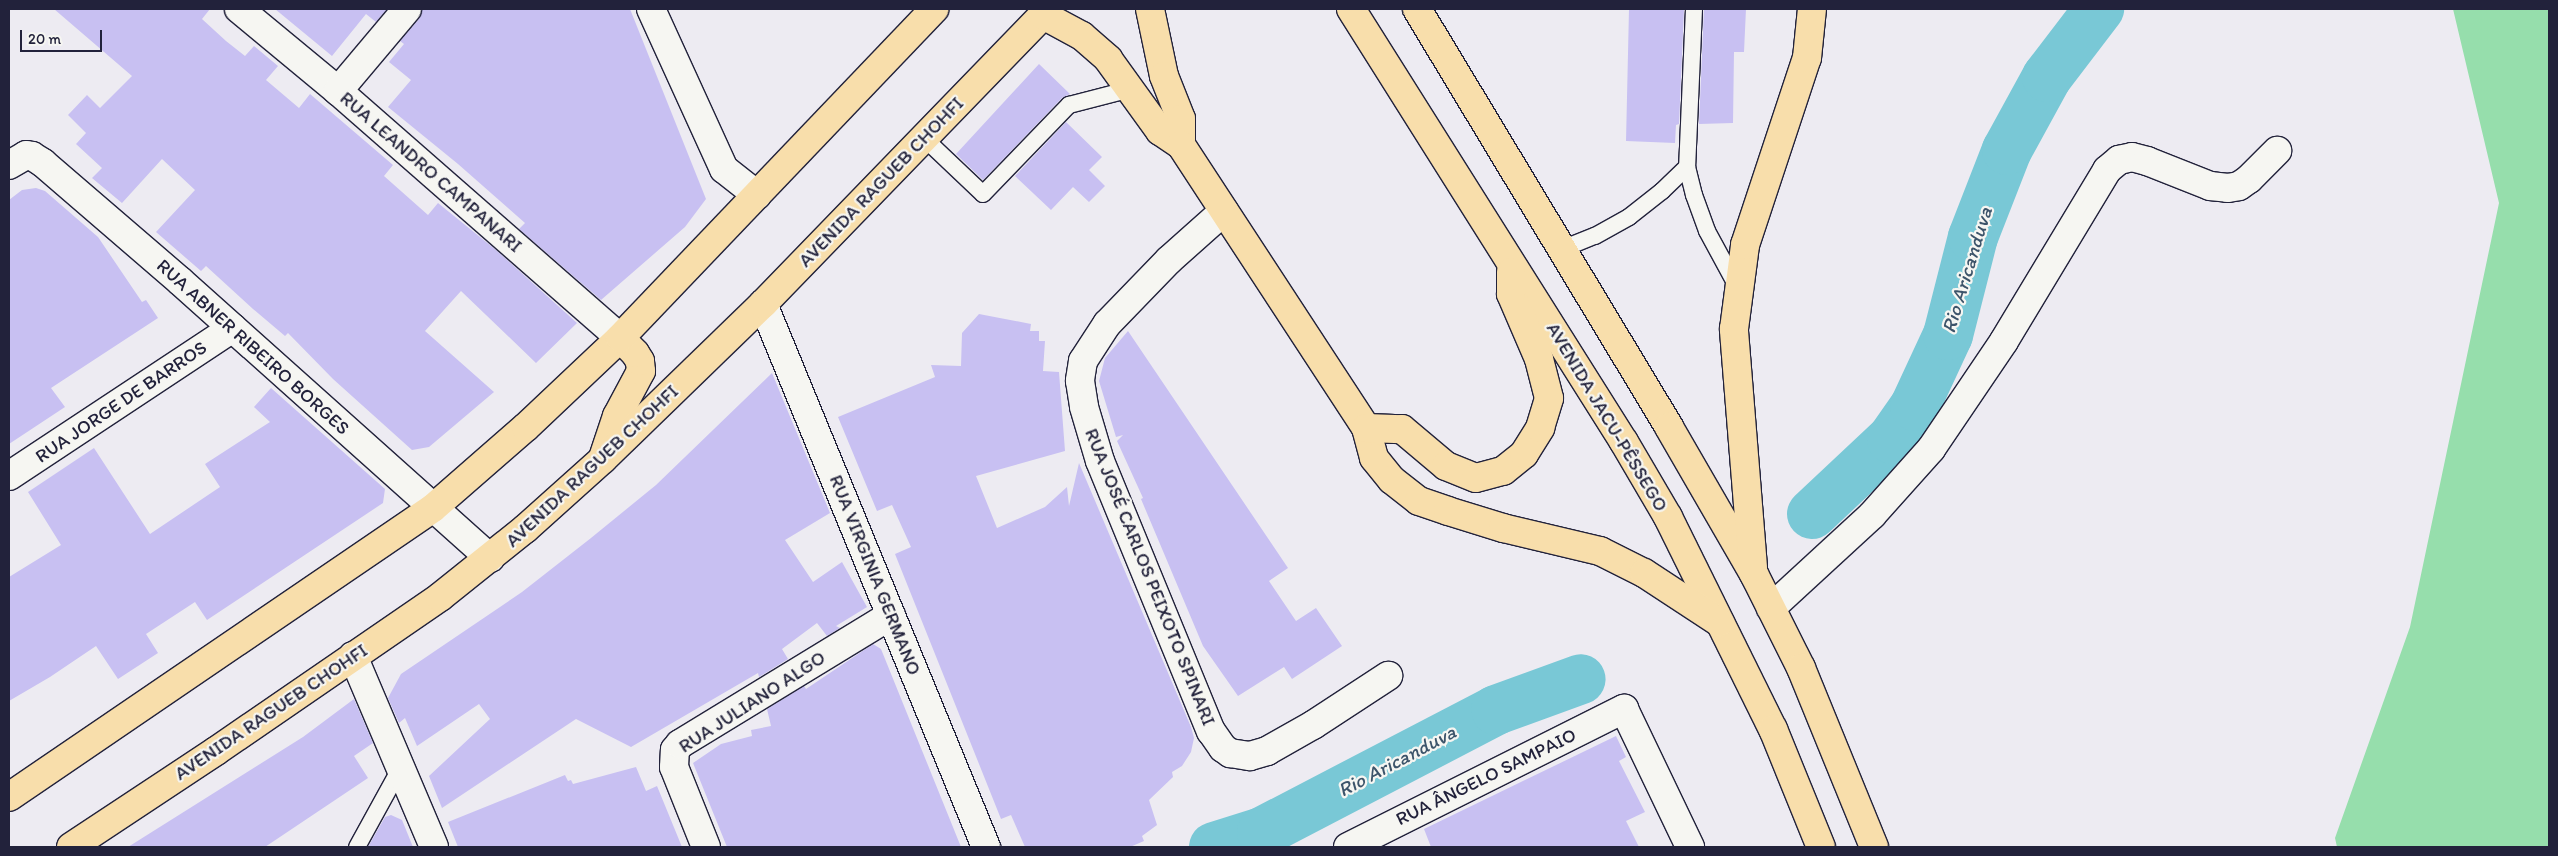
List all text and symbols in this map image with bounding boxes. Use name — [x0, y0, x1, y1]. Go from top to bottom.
scale bar — [22, 20, 105, 52]
text: 20 m — [28, 30, 61, 48]
street label: RUA LEANDRO CAMPANARI — [335, 86, 527, 258]
street label: AVENIDA RAGUEB CHOHFI — [794, 93, 968, 271]
water label: Rio Aricanduva — [1937, 204, 1997, 336]
street label: RUA ABNER RIBEIRO BORGES — [151, 253, 355, 441]
street label: AVENIDA JACU-PÊSSEGO — [1542, 318, 1672, 516]
street label: RUA JORGE DE BARROS — [30, 336, 212, 468]
street label: AVENIDA RAGUEB CHOHFI — [502, 381, 682, 551]
street label: RUA JOSÉ CARLOS PEIXOTO SPINARI — [1080, 426, 1220, 728]
street label: RUA VIRGINIA GERMANO — [824, 472, 926, 678]
street label: AVENIDA RAGUEB CHOHFI — [171, 639, 371, 785]
street label: RUA JULIANO ALGO — [675, 647, 829, 757]
water label: Rio Aricanduva — [1334, 720, 1460, 802]
street label: RUA ÂNGELO SAMPAIO — [1392, 723, 1580, 831]

